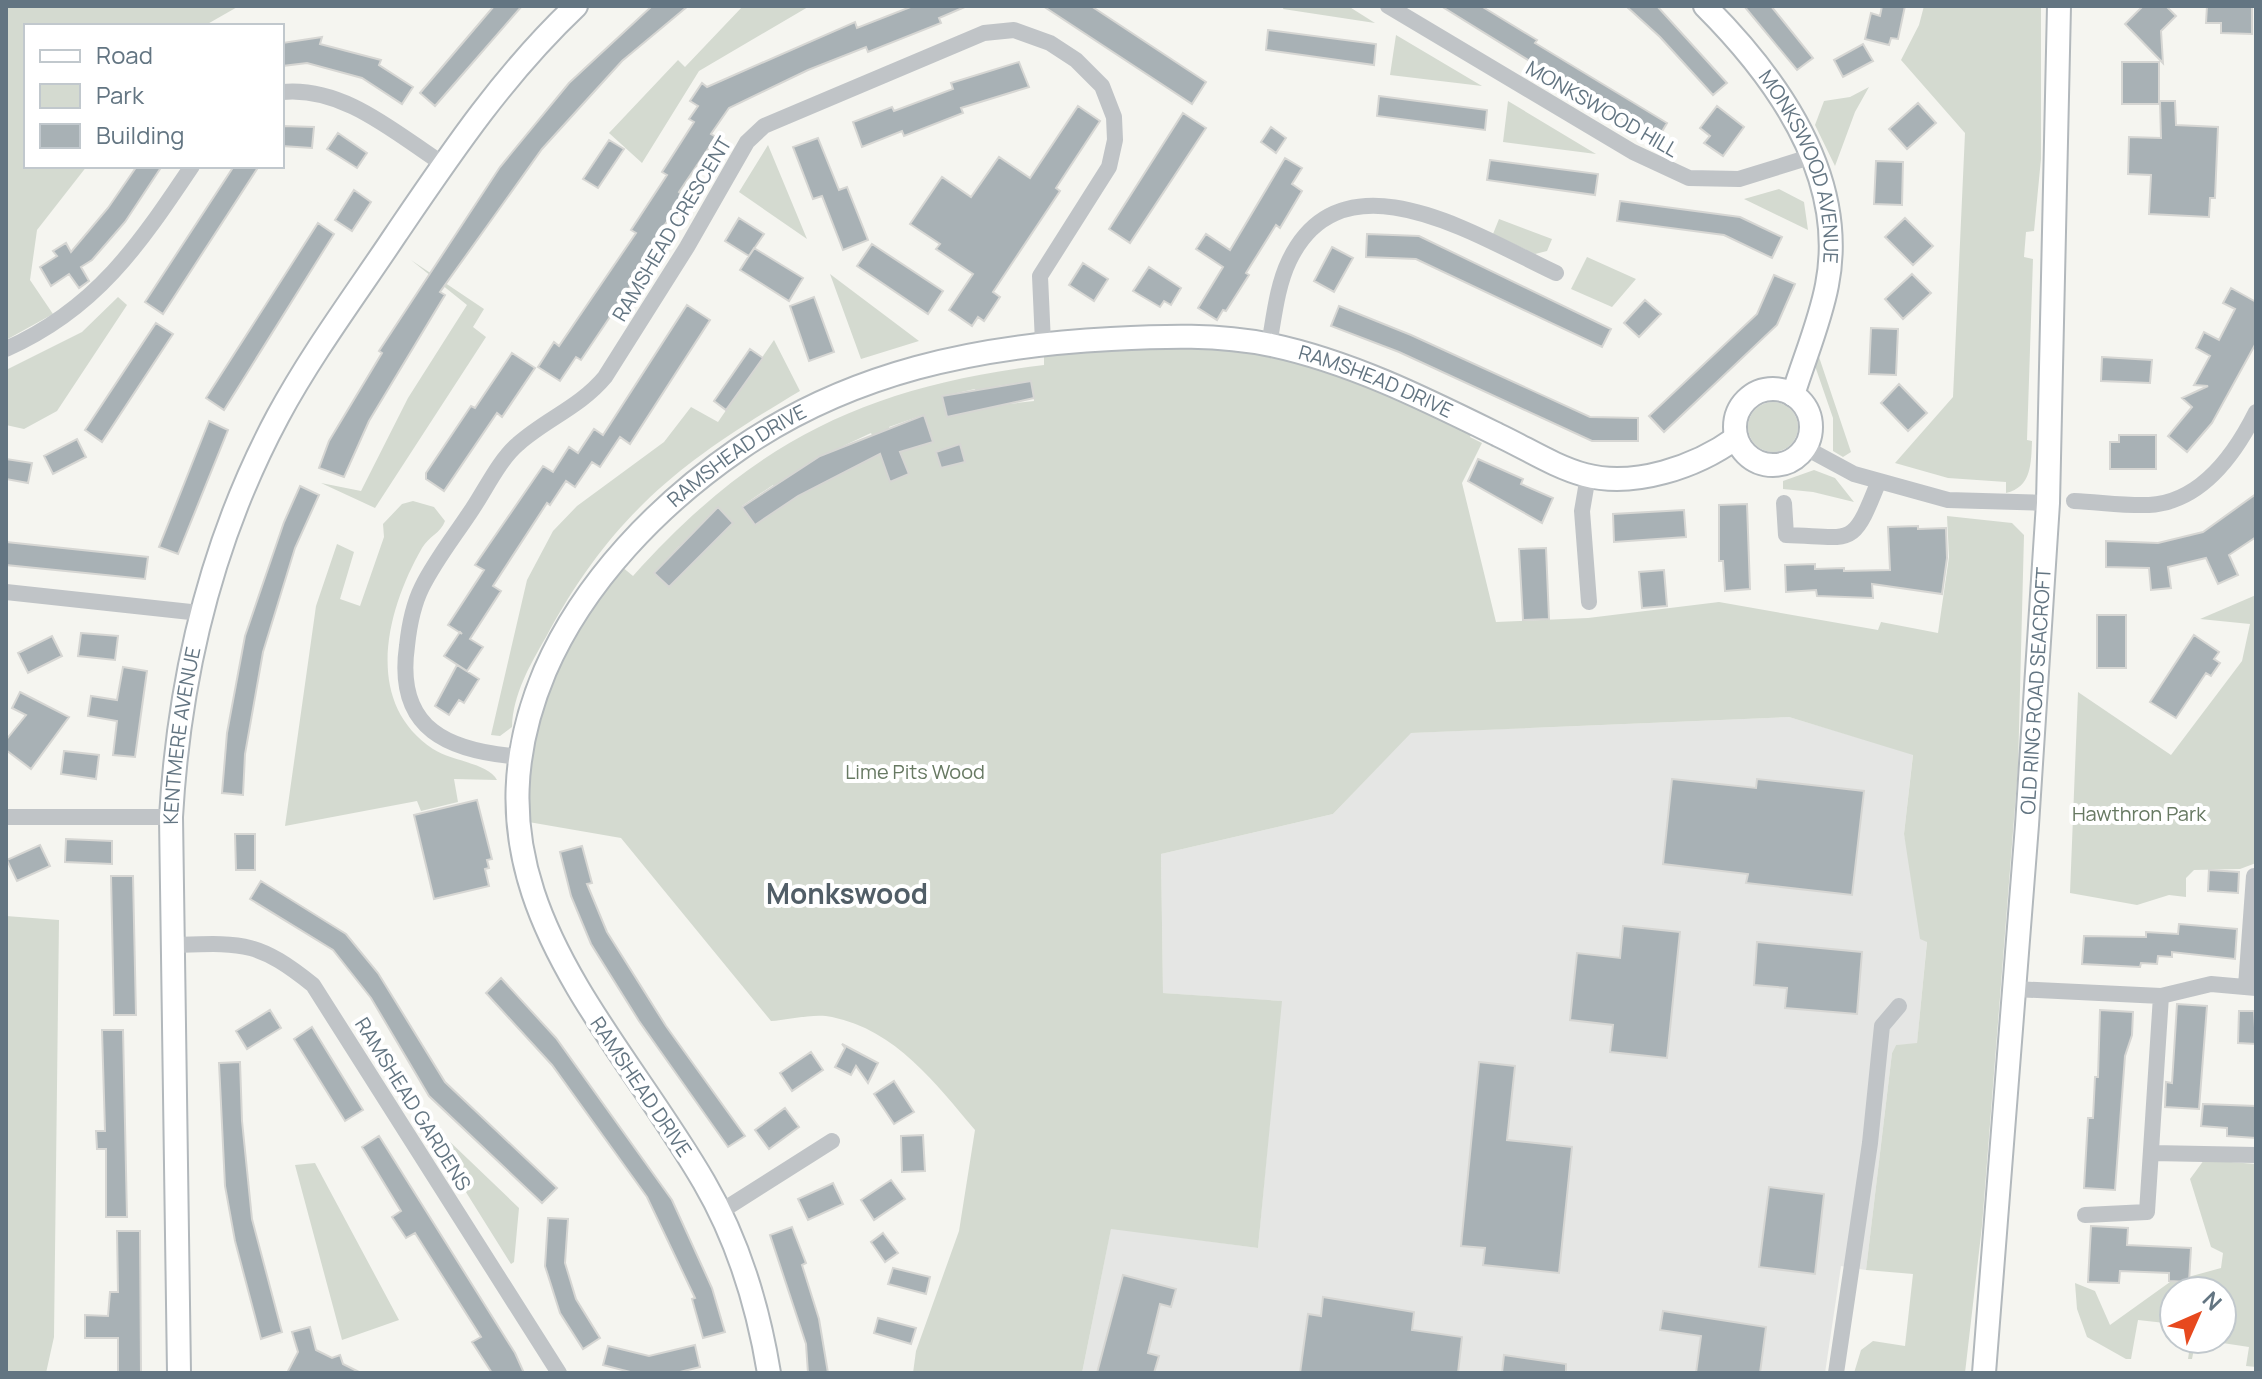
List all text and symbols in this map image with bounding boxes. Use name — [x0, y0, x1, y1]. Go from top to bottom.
legend — [24, 24, 284, 168]
text: Road — [96, 38, 153, 71]
street label: MONKSWOOD HILL — [1521, 54, 1683, 163]
street label: MONKSWOOD AVENUE — [1753, 64, 1845, 264]
text: Park — [96, 78, 145, 111]
text: Building — [96, 118, 184, 151]
street label: RAMSHEAD CRESCENT — [606, 131, 738, 326]
street label: RAMSHEAD DRIVE — [1296, 338, 1457, 424]
street label: RAMSHEAD DRIVE — [661, 398, 811, 513]
street label: OLD RING ROAD SEACROFT — [2014, 566, 2057, 815]
street label: KENTMERE AVENUE — [157, 644, 206, 825]
park label: Lime Pits Wood — [845, 758, 985, 785]
park label: Hawthron Park — [2072, 800, 2207, 827]
district label: Monkswood — [766, 874, 928, 912]
street label: RAMSHEAD DRIVE — [584, 1011, 698, 1162]
street label: RAMSHEAD GARDENS — [349, 1012, 478, 1195]
north arrow — [2158, 1275, 2238, 1355]
text: N — [2196, 1285, 2228, 1317]

